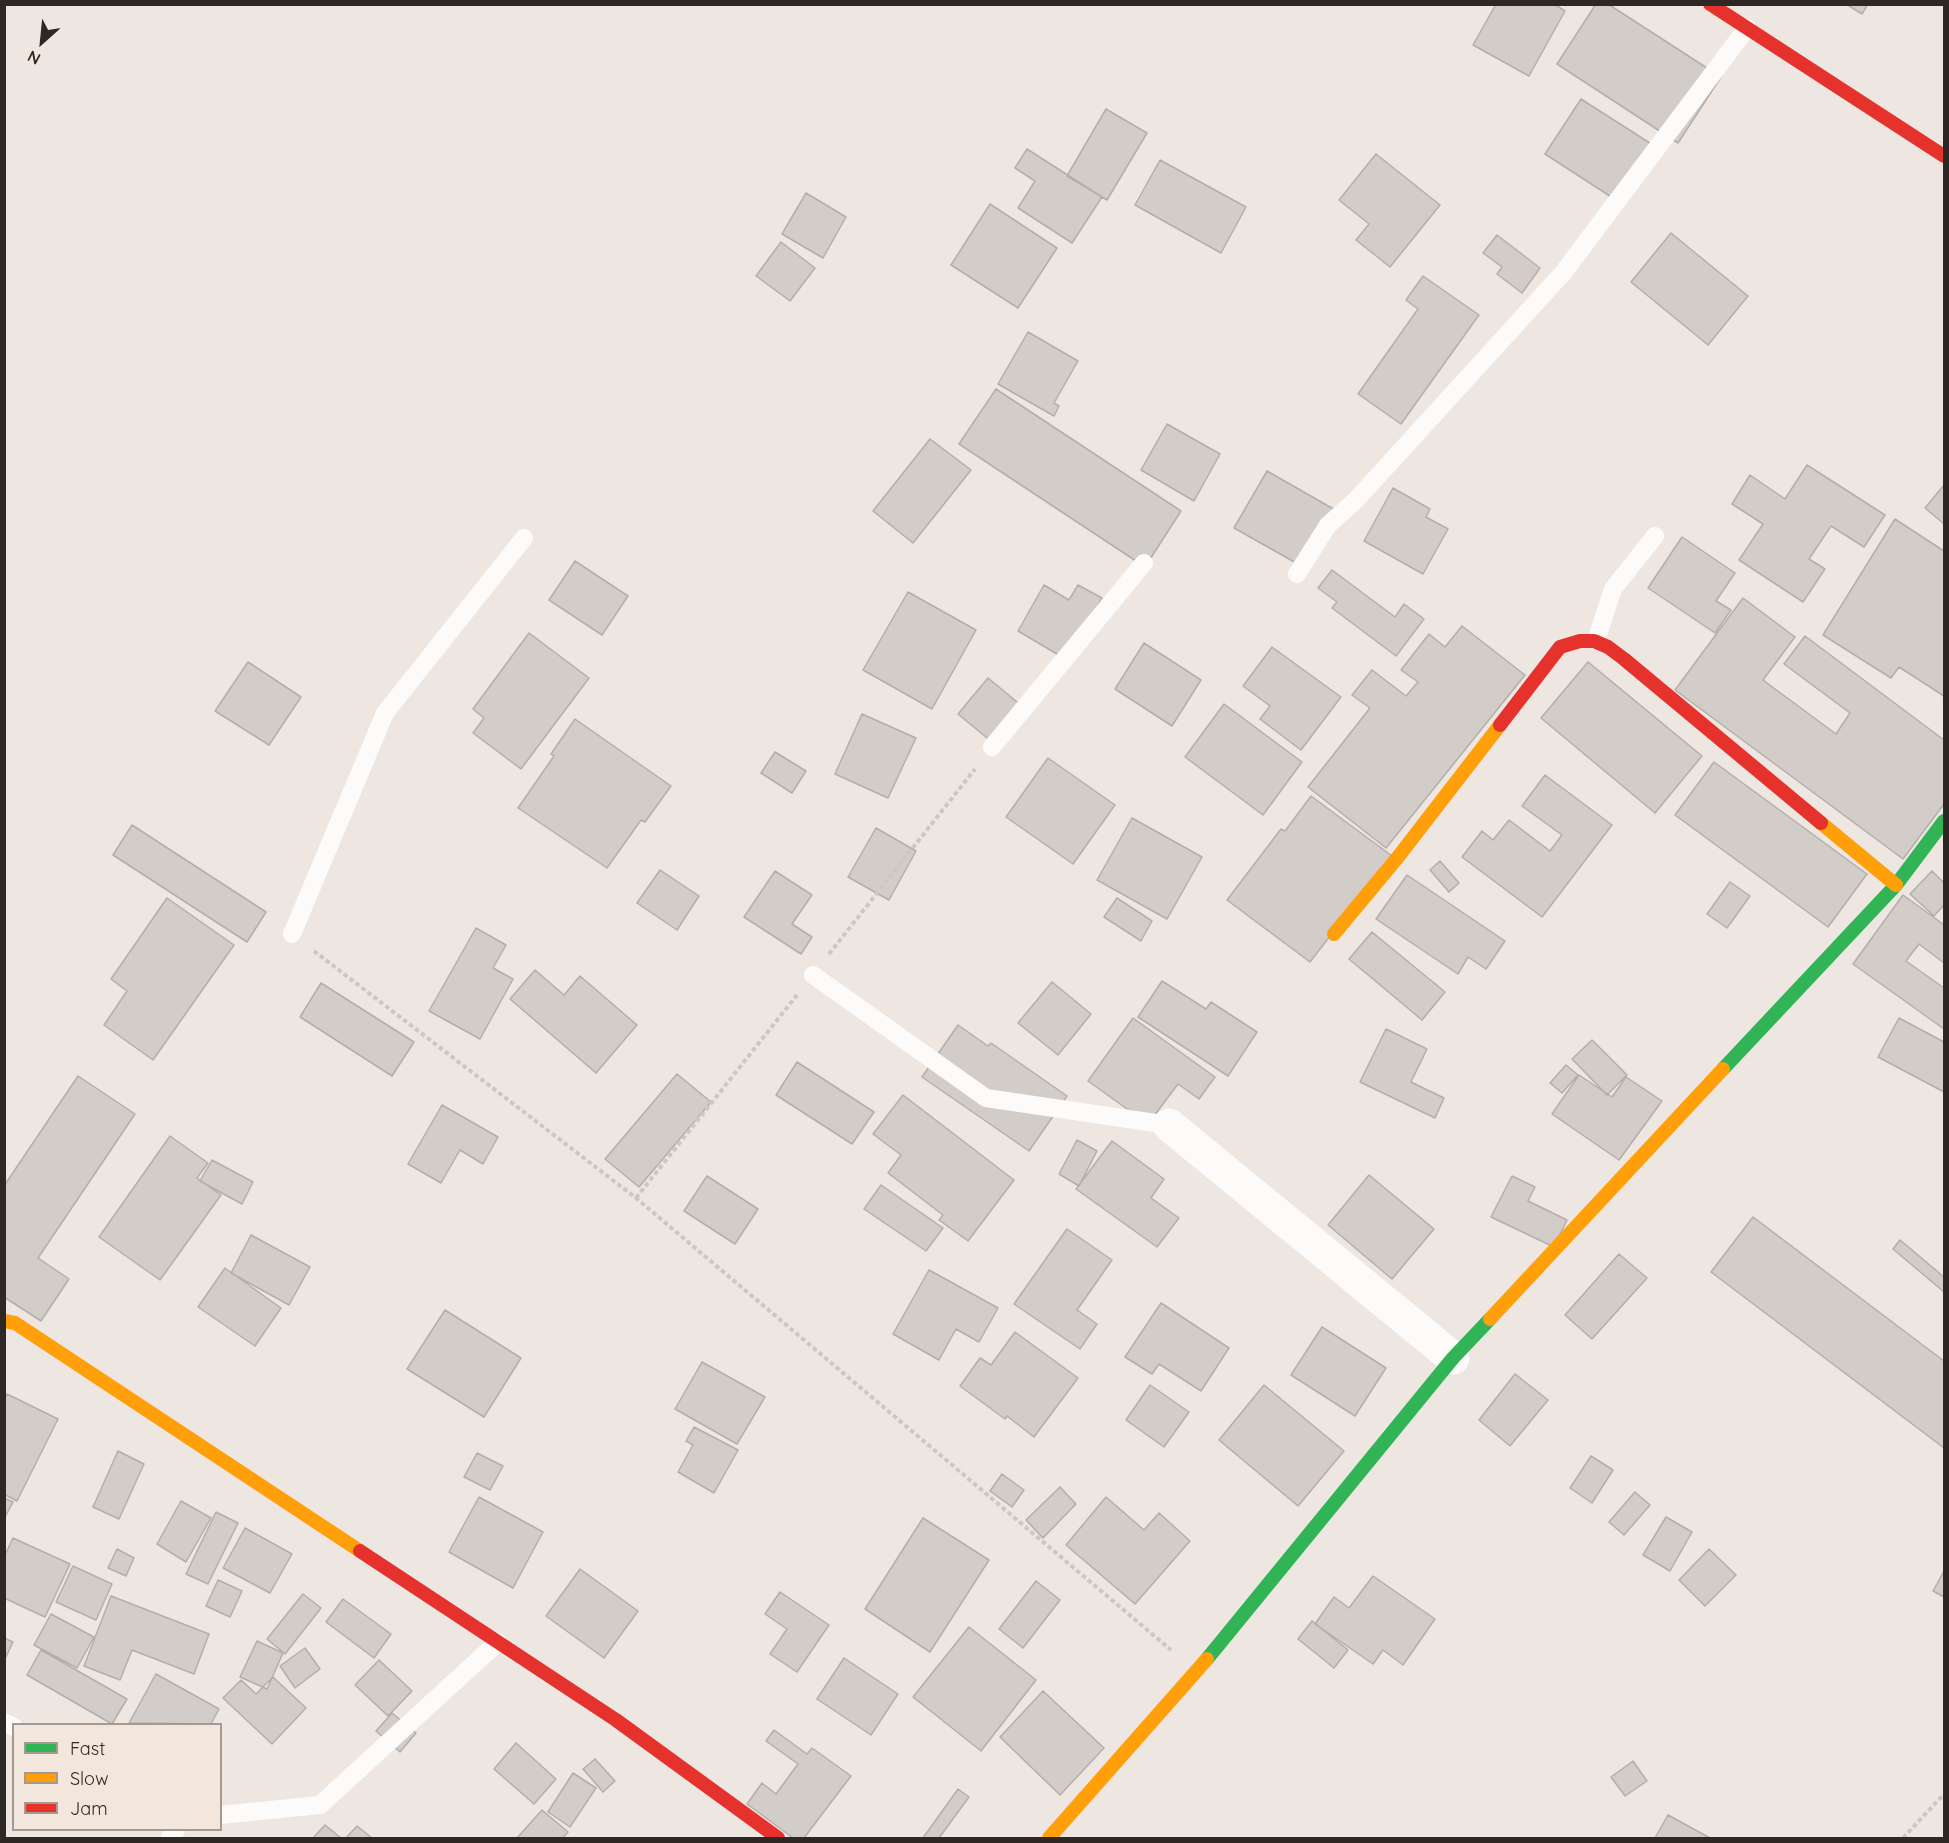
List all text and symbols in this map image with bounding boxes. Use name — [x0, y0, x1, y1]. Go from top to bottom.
north arrow — [12, 12, 72, 72]
text: N — [24, 46, 44, 70]
legend — [12, 1723, 222, 1831]
text: Fast — [70, 1737, 105, 1760]
text: Slow — [70, 1767, 108, 1790]
text: Jam — [70, 1797, 108, 1820]

